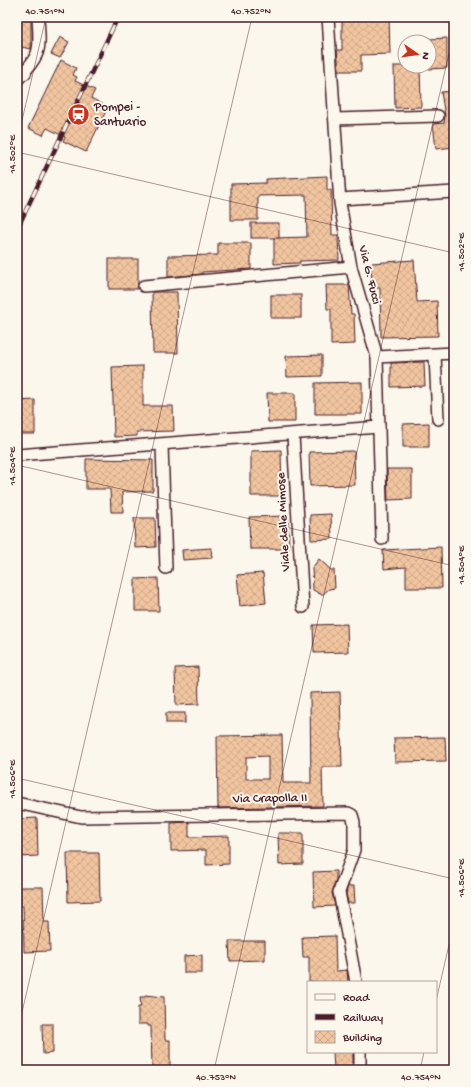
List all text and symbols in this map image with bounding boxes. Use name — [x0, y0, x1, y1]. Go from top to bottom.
text: 40.751°N — [25, 6, 65, 18]
text: 40.752°N — [231, 6, 271, 18]
north arrow — [397, 34, 437, 74]
text: N — [418, 51, 431, 61]
place label: Pompei - Santuario — [93, 100, 146, 130]
station icon: Pompei - Santuario — [66, 101, 92, 127]
text: 14.502°E — [7, 134, 19, 174]
text: 14.502°E — [456, 232, 468, 272]
street label: Via G. Fucci — [354, 243, 384, 306]
text: 14.504°E — [7, 446, 19, 486]
street label: Viale delle Mimose — [274, 472, 294, 573]
text: 14.504°E — [456, 545, 468, 585]
text: 14.506°E — [7, 759, 19, 799]
street label: Via Crapolla II — [232, 791, 307, 807]
text: 14.506°E — [456, 858, 468, 898]
legend — [307, 981, 437, 1053]
text: Road — [343, 992, 370, 1006]
text: Railway — [343, 1012, 383, 1026]
text: Building — [342, 1032, 382, 1046]
text: 40.753°N — [196, 1072, 237, 1084]
text: 40.754°N — [401, 1072, 441, 1084]

